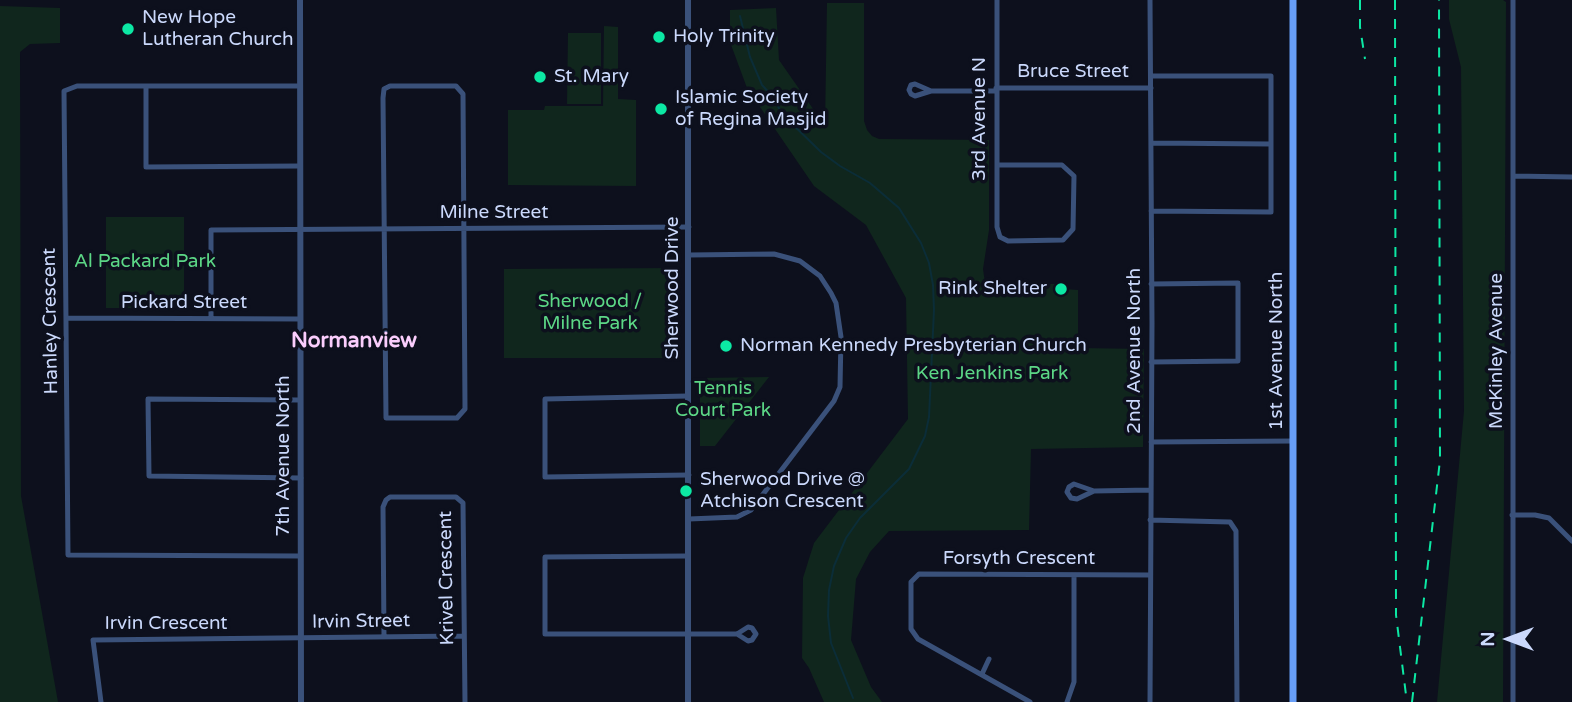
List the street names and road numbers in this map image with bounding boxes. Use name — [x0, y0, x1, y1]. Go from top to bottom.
street label: 3rd Avenue N — [969, 57, 991, 181]
street label: Bruce Street — [1017, 61, 1129, 83]
street label: Milne Street — [439, 202, 549, 224]
street label: Sherwood Drive — [662, 217, 684, 359]
street label: Hanley Crescent — [38, 248, 64, 394]
street label: 2nd Avenue North — [1124, 268, 1146, 434]
street label: 1st Avenue North — [1266, 272, 1288, 430]
street label: McKinley Avenue — [1486, 273, 1508, 429]
street label: Pickard Street — [121, 292, 247, 314]
street label: 7th Avenue North — [273, 375, 295, 537]
street label: Krivel Crescent — [434, 511, 460, 645]
street label: Forsyth Crescent — [943, 548, 1095, 570]
street label: Irvin Street — [312, 610, 410, 634]
street label: Irvin Crescent — [104, 613, 228, 635]

